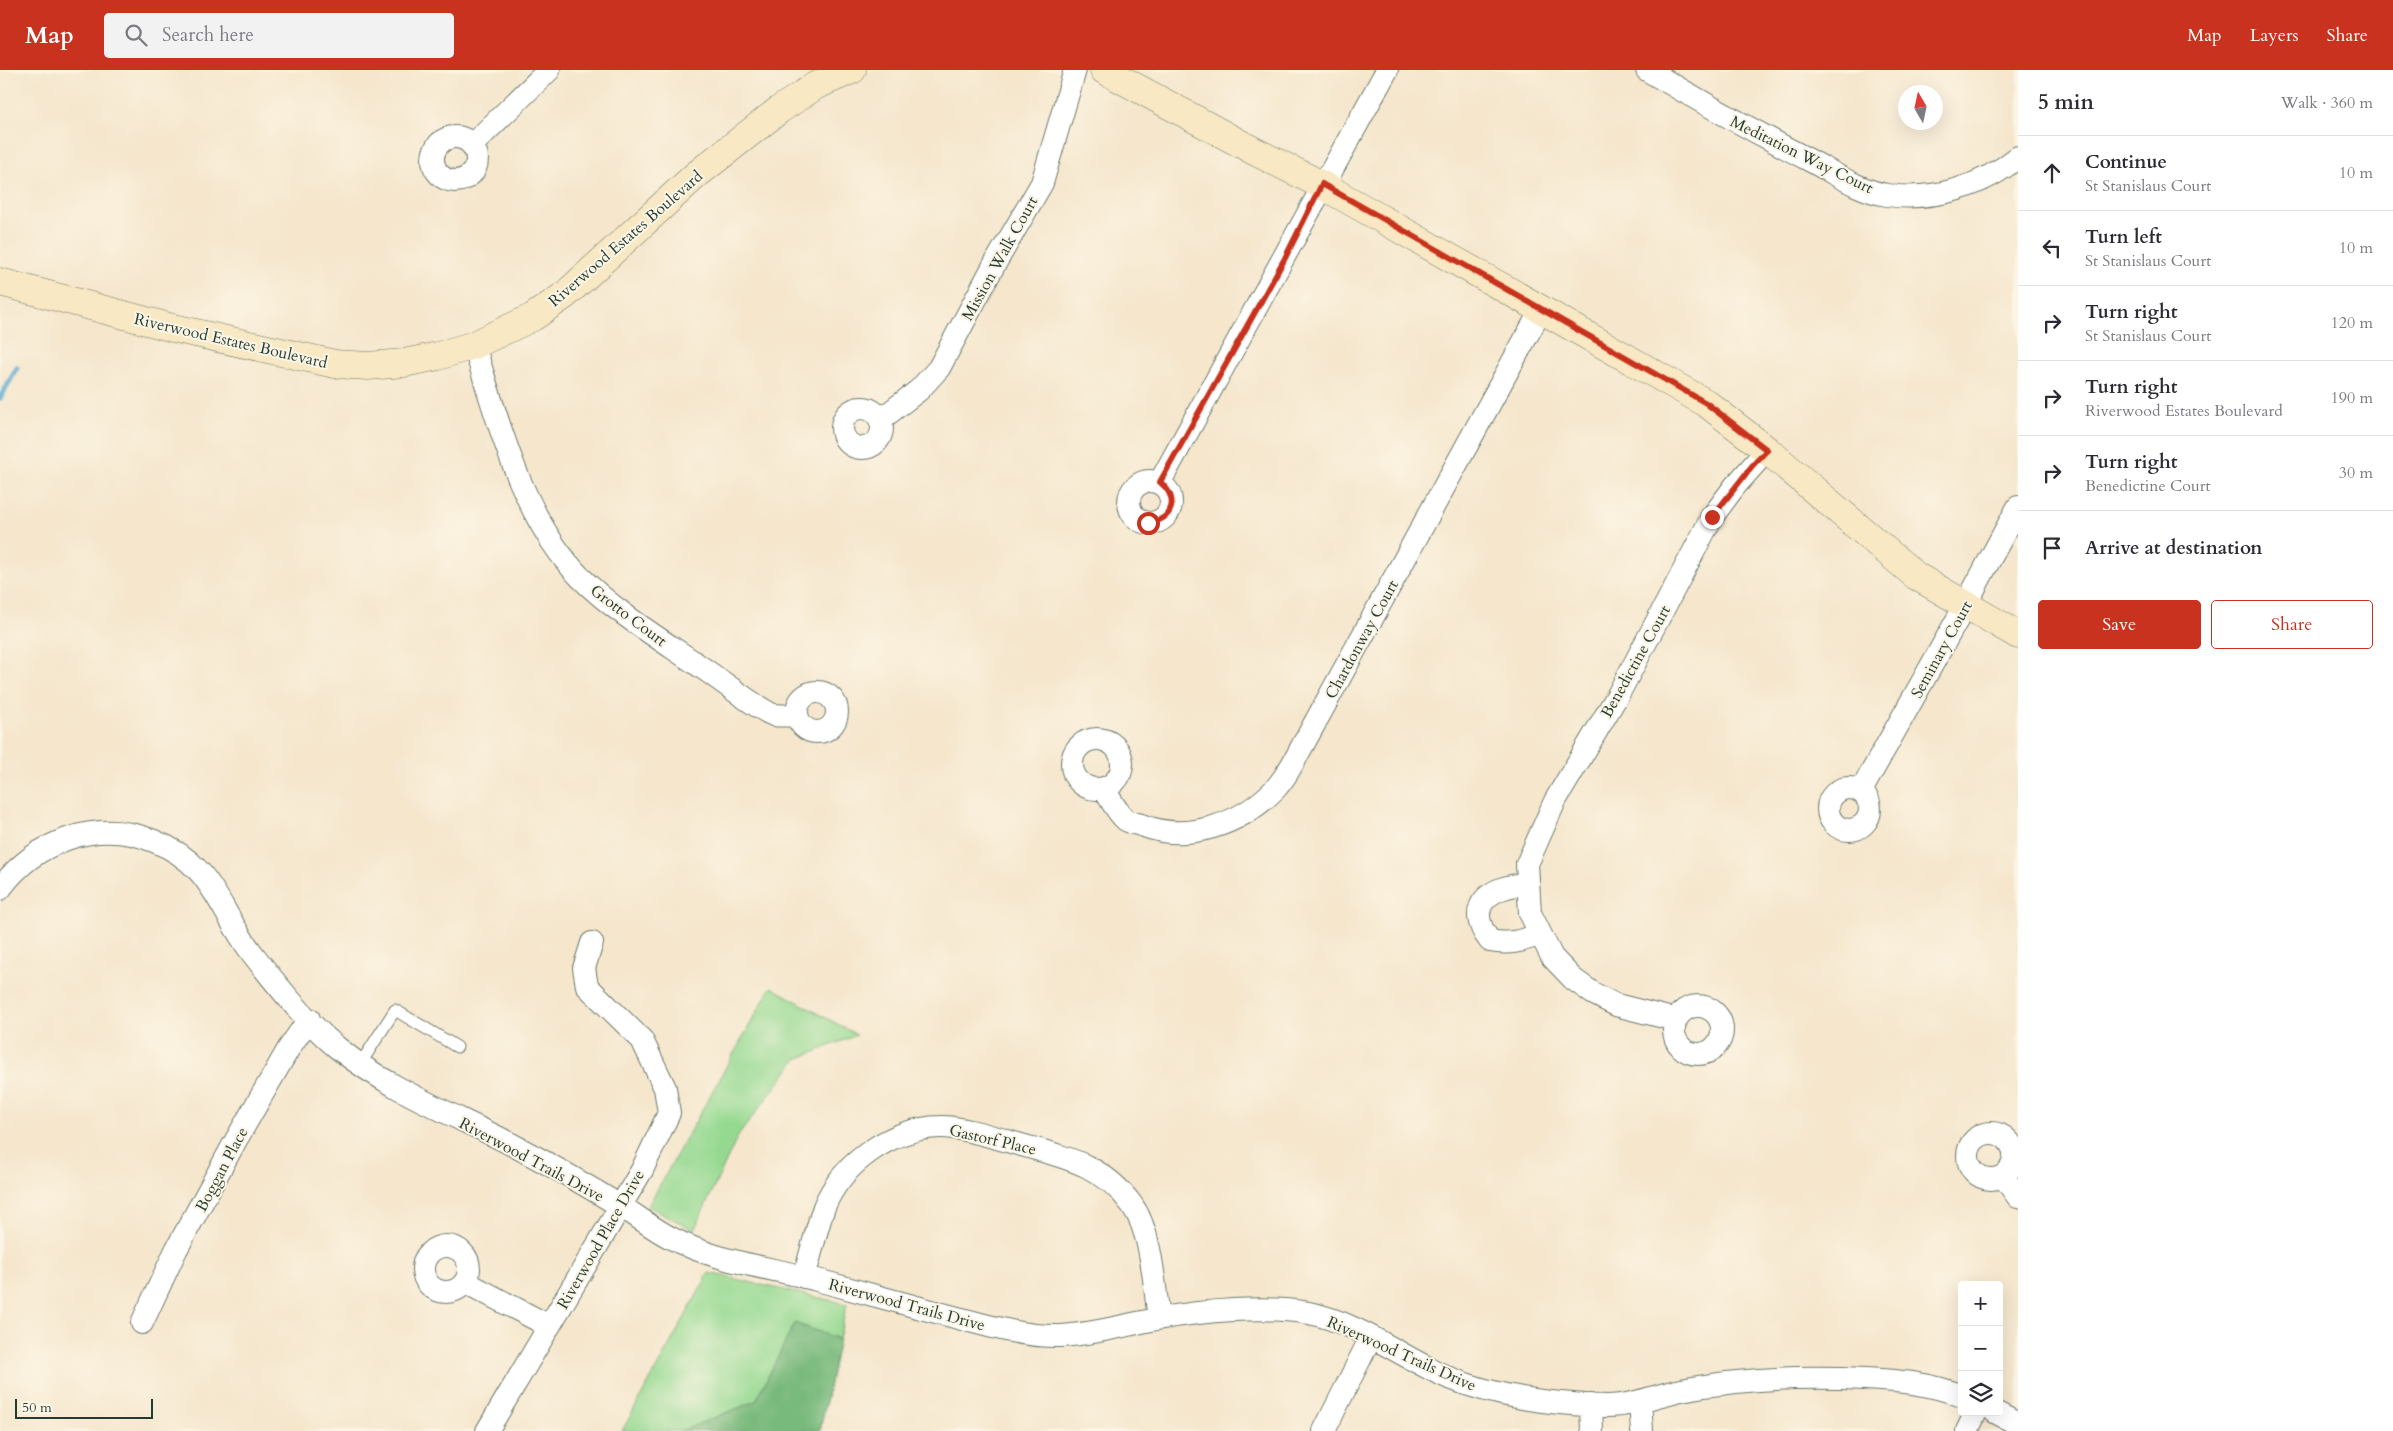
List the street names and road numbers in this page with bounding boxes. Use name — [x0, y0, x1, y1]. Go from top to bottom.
street label: Meditation Way Court — [1726, 111, 1877, 199]
street label: Riverwood Estates Boulevard — [544, 165, 708, 312]
street label: Mission Walk Court — [957, 192, 1043, 325]
street label: Riverwood Estates Boulevard — [132, 308, 330, 374]
street label: Chardonway Court — [1320, 576, 1404, 703]
street label: Grotto Court — [586, 580, 671, 652]
street label: Seminary Court — [1906, 597, 1978, 702]
street label: Benedictine Court — [1596, 601, 1676, 722]
street label: Riverwood Trails Drive — [455, 1112, 608, 1207]
street label: Gastorf Place — [947, 1119, 1038, 1161]
street label: Boggan Place — [190, 1123, 253, 1216]
street label: Riverwood Place Drive — [552, 1166, 650, 1313]
street label: Riverwood Trails Drive — [826, 1273, 987, 1336]
street label: Riverwood Trails Drive — [1324, 1311, 1480, 1397]

